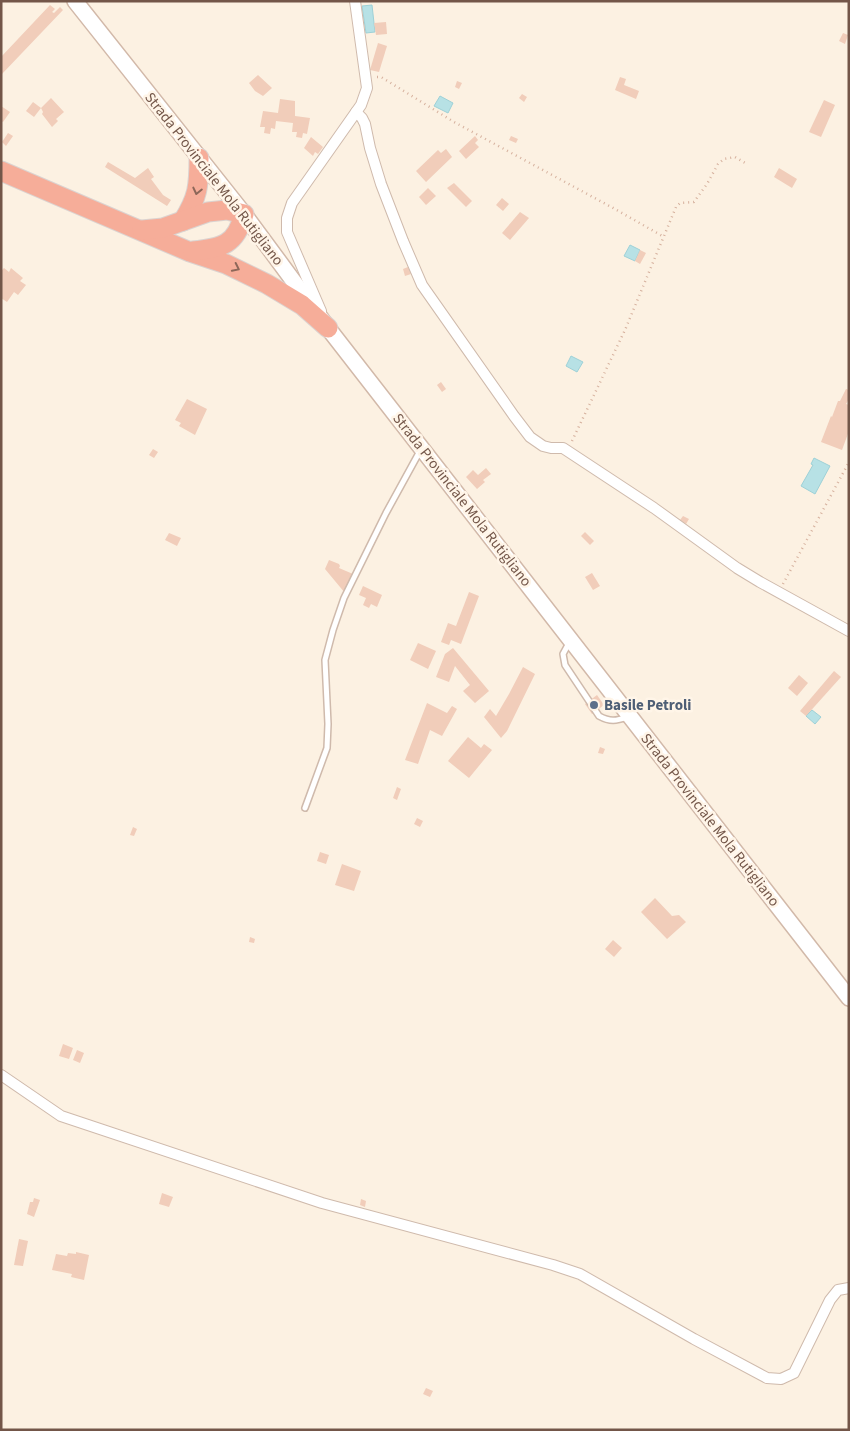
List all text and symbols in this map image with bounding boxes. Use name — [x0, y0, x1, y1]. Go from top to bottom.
street label: Strada Provinciale Mola Rutigliano — [140, 88, 288, 270]
one-way arrow — [192, 187, 203, 196]
one-way arrow — [230, 262, 239, 272]
street label: Strada Provinciale Mola Rutigliano — [388, 409, 536, 591]
place label: Basile Petroli — [604, 695, 691, 716]
marker: Basile Petroli — [588, 699, 600, 711]
street label: Strada Provinciale Mola Rutigliano — [636, 729, 784, 911]

